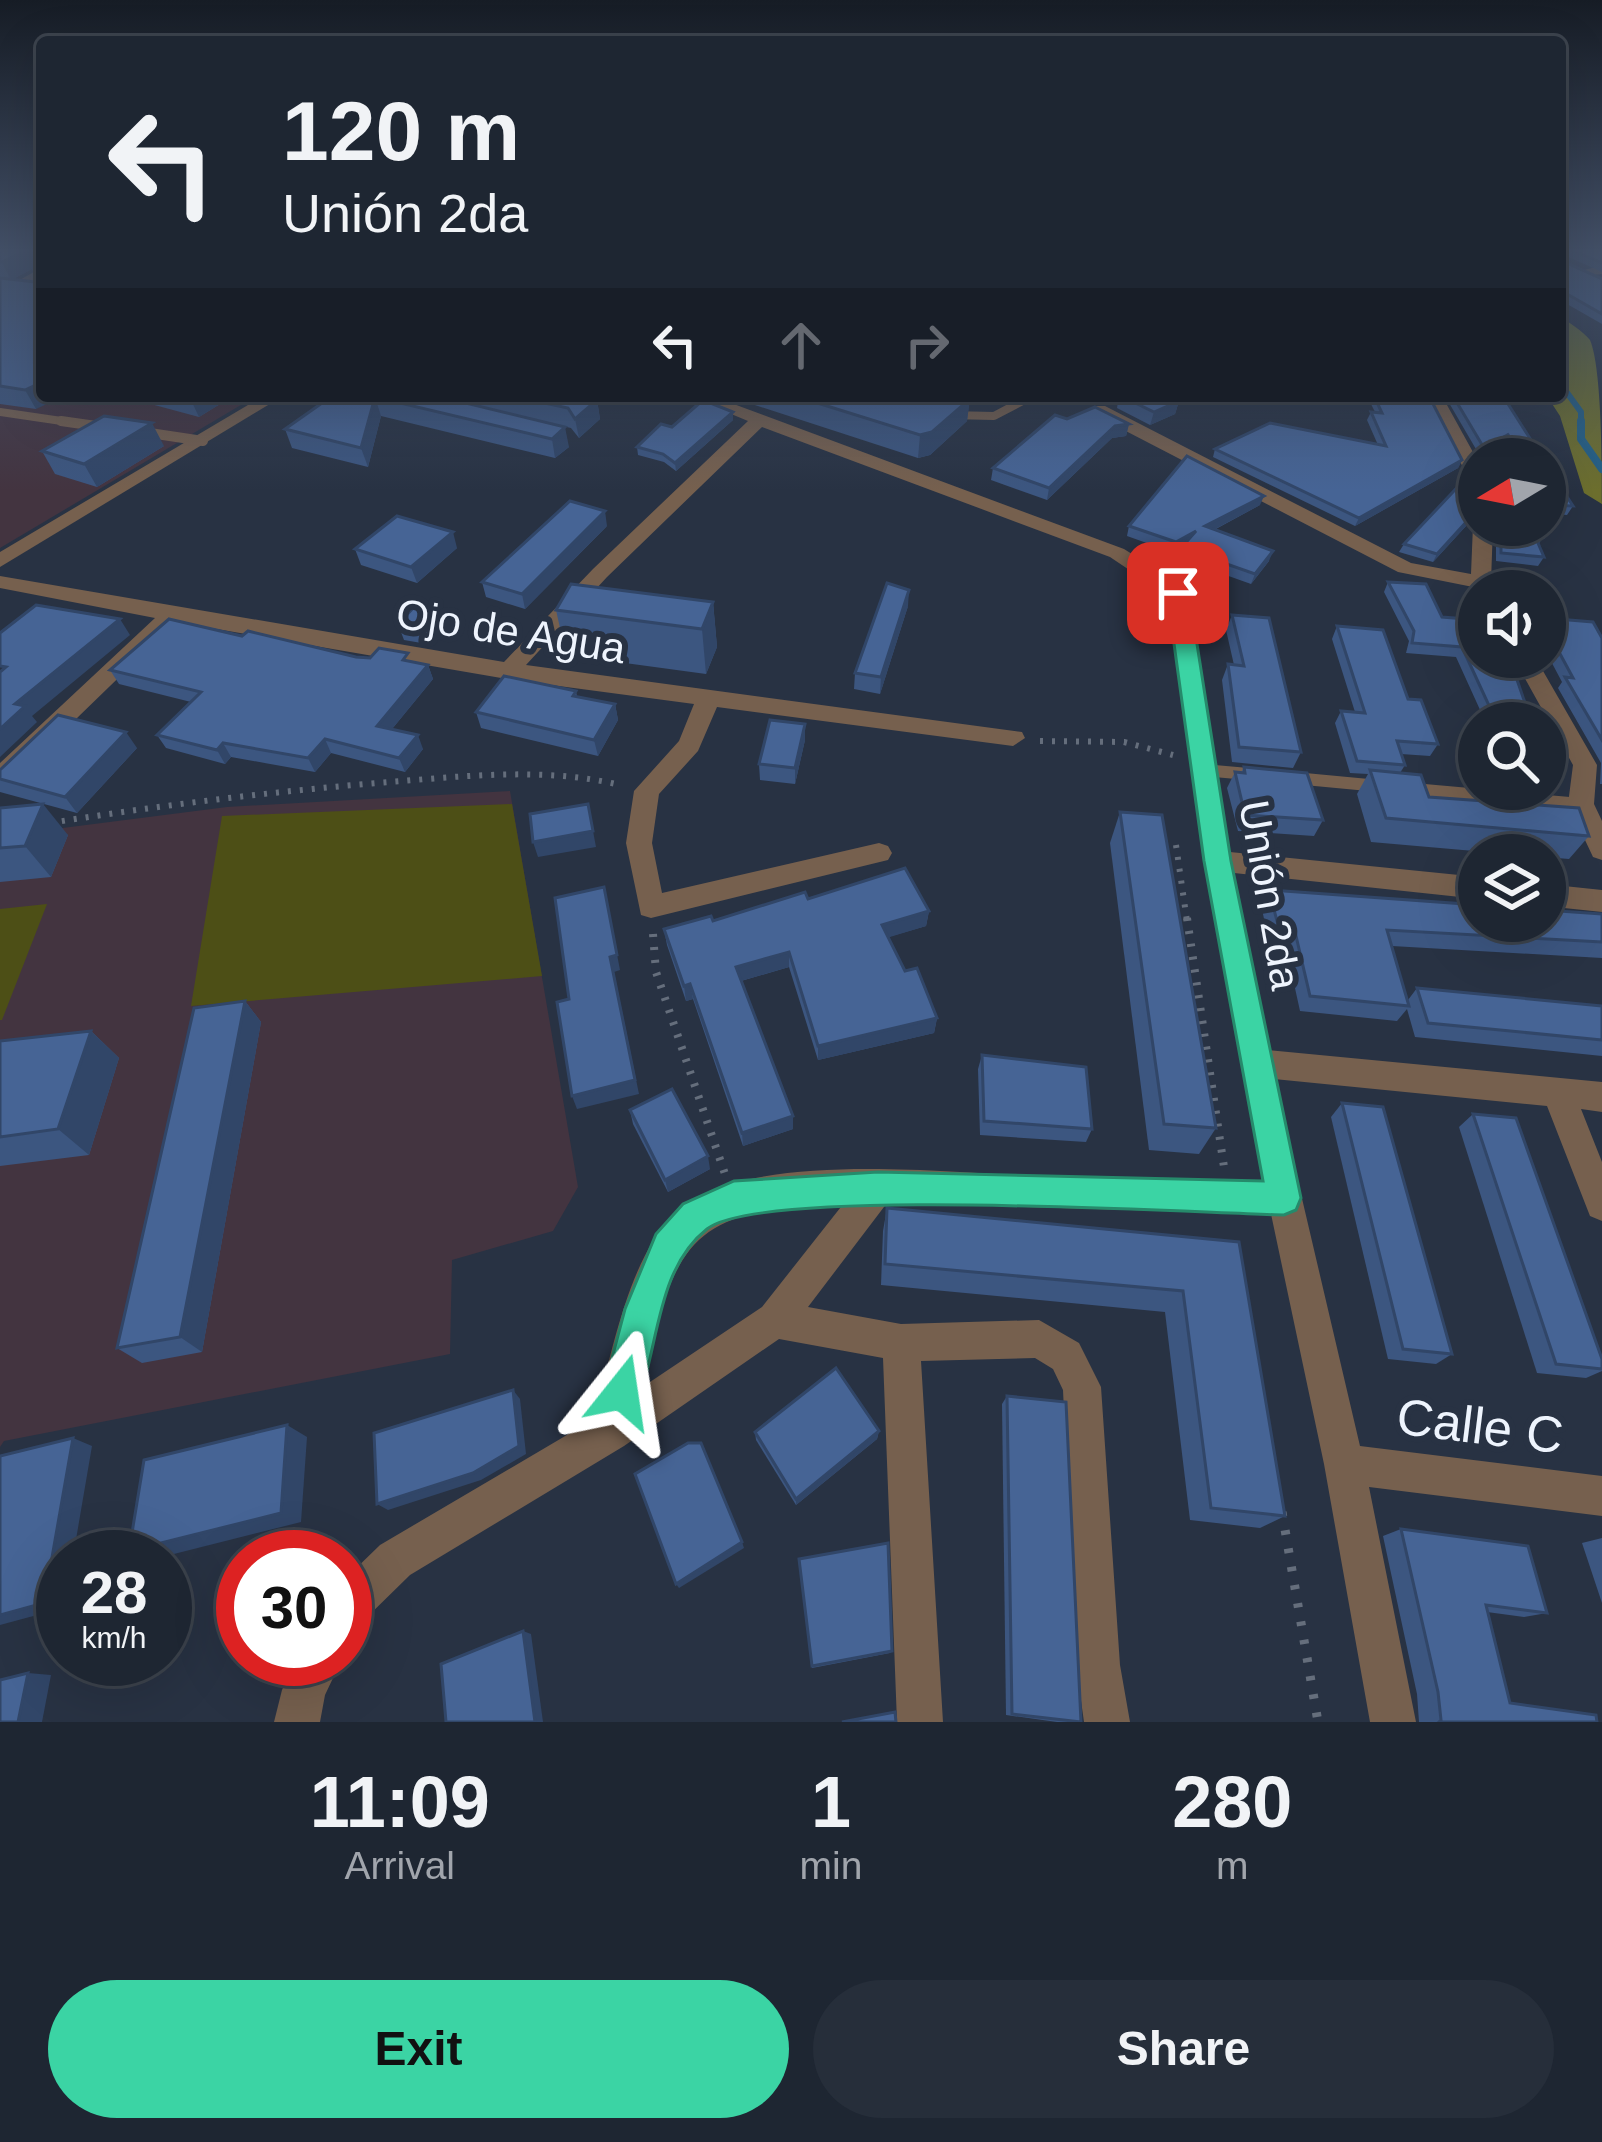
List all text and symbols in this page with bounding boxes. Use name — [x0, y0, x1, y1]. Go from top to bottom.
icon: left — [84, 84, 240, 240]
text: 120 m — [282, 84, 520, 178]
text: Unión 2da — [282, 183, 528, 243]
icon: left — [642, 312, 708, 378]
icon: ahead — [768, 312, 834, 378]
icon: right — [894, 312, 960, 378]
north arrow — [1458, 438, 1566, 546]
map controls — [1458, 438, 1566, 942]
pin — [1127, 542, 1229, 644]
icon: arrive — [1145, 560, 1211, 626]
button: sound — [1458, 570, 1566, 678]
street label: Ojo de Agua — [393, 590, 629, 672]
button: search — [1458, 702, 1566, 810]
street label: Unión 2da — [1230, 797, 1310, 994]
button: layers — [1458, 834, 1566, 942]
position arrow — [559, 1329, 685, 1455]
street label: Calle C — [1394, 1388, 1566, 1464]
speed limit sign: 30 — [216, 1530, 372, 1686]
text: 28 — [81, 1559, 147, 1626]
text: km/h — [81, 1621, 147, 1654]
text: 11:09 — [310, 1762, 490, 1842]
text: 1 — [811, 1762, 851, 1842]
text: 280 — [1172, 1762, 1292, 1842]
text: Arrival — [345, 1844, 455, 1887]
text: min — [800, 1844, 862, 1887]
text: m — [1216, 1844, 1248, 1887]
button: Exit — [48, 1980, 789, 2118]
button: Share — [813, 1980, 1554, 2118]

